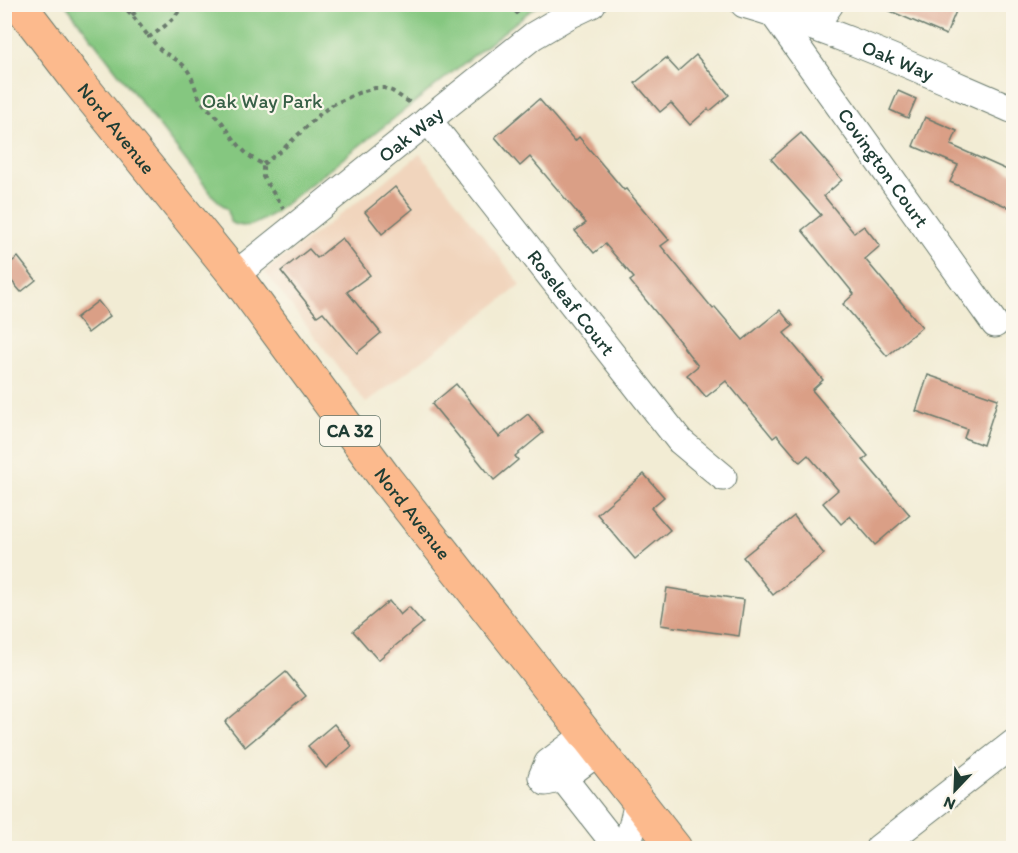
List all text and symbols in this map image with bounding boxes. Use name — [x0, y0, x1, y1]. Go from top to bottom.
street label: Oak Way — [858, 35, 938, 86]
street label: Nord Avenue — [72, 78, 160, 179]
park label: Oak Way Park — [202, 89, 323, 113]
street label: Oak Way — [373, 101, 448, 167]
street label: Covington Court — [833, 103, 934, 232]
street label: Roseleaf Court — [522, 245, 621, 361]
road number: CA 32 — [320, 416, 380, 446]
street label: Nord Avenue — [369, 463, 456, 564]
north arrow — [925, 760, 985, 820]
text: N — [941, 792, 958, 814]

